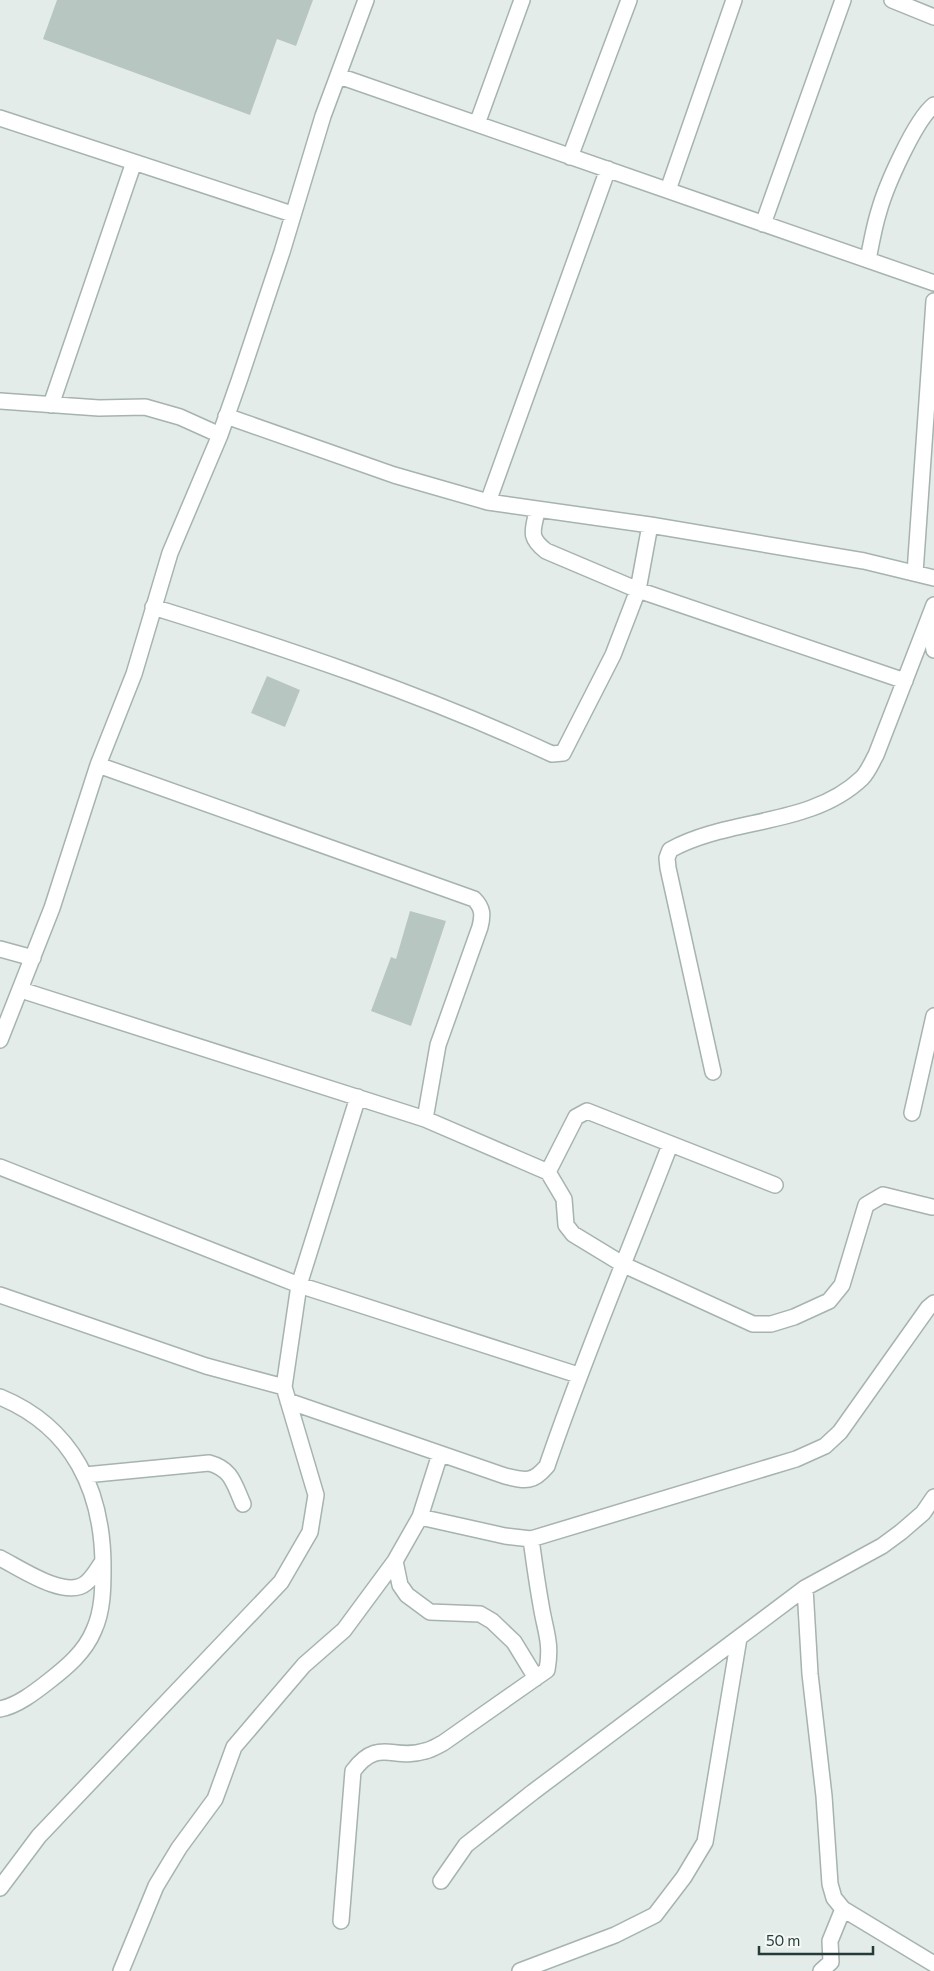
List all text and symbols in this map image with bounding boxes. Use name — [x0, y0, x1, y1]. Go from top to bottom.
scale bar — [759, 1924, 873, 1956]
text: 50 m — [766, 1931, 800, 1949]

